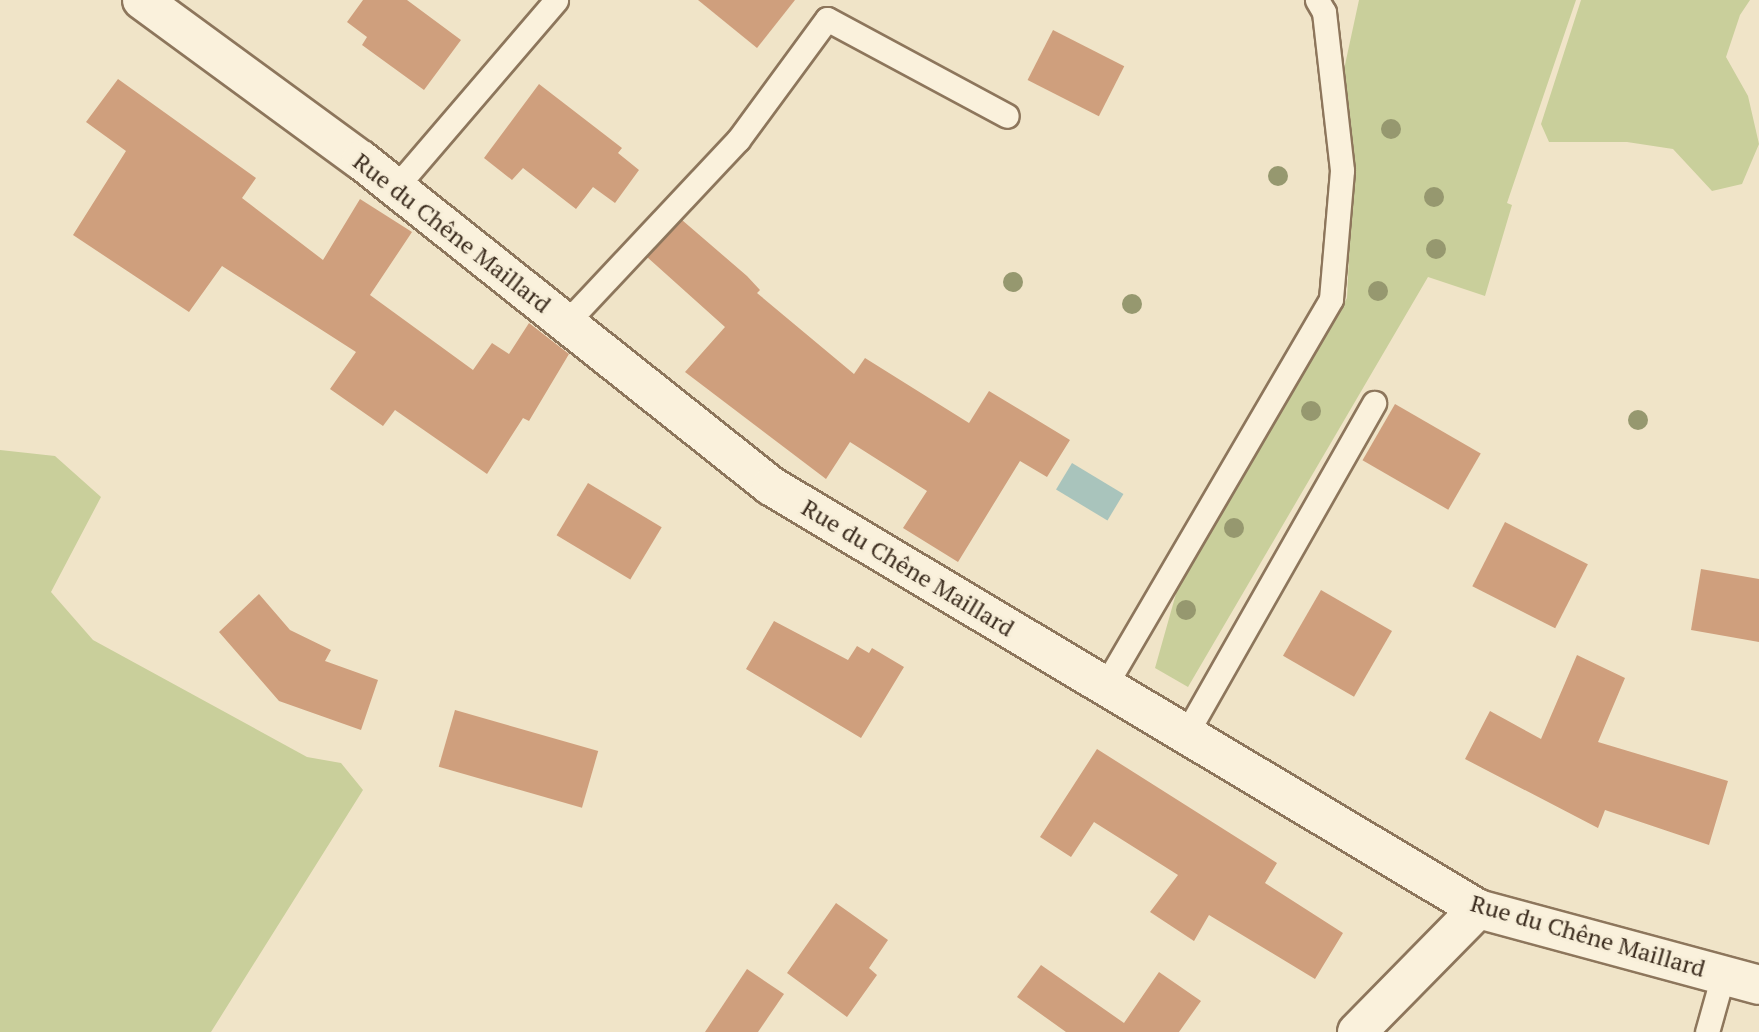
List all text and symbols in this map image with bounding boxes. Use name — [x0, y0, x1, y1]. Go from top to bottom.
street label: Rue du Chêne Maillard — [347, 147, 557, 319]
street label: Rue du Chêne Maillard — [796, 493, 1020, 643]
street label: Rue du Chêne Maillard — [1467, 889, 1709, 983]

